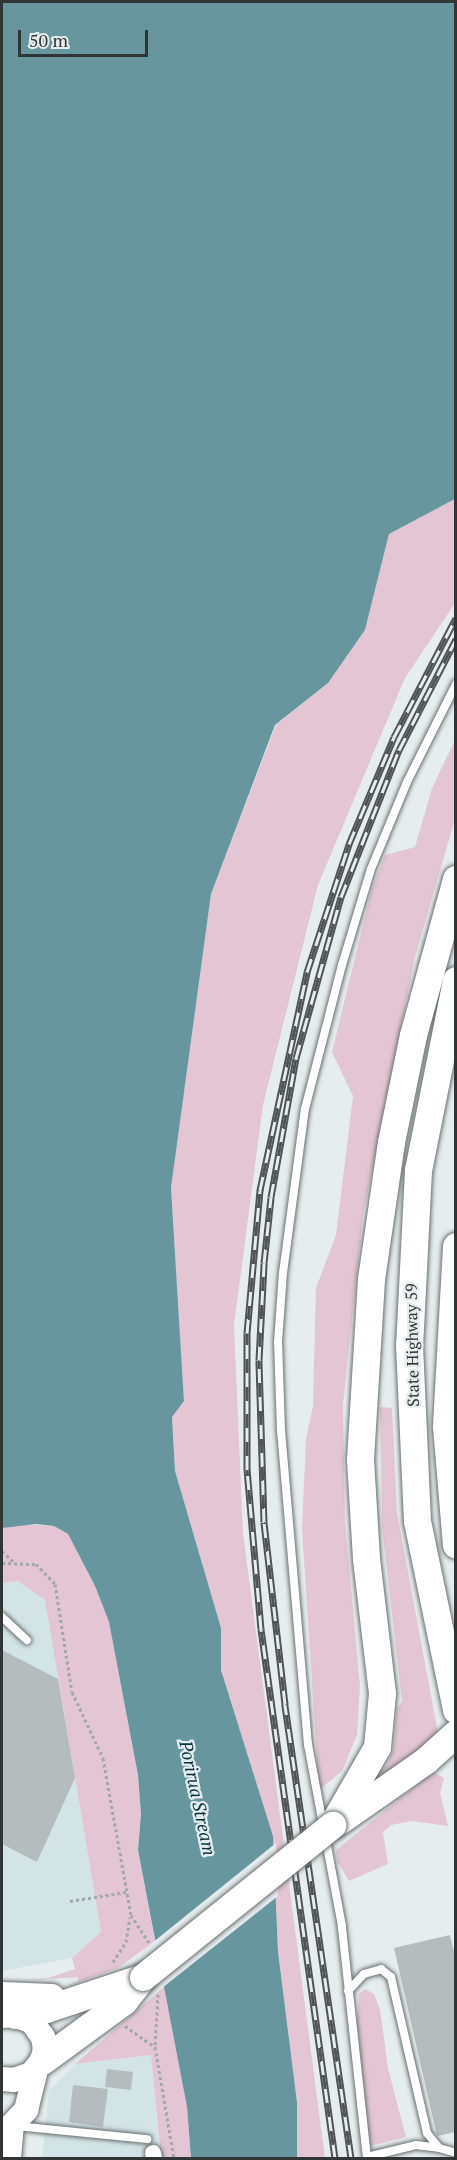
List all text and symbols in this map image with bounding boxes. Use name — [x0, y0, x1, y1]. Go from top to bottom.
scale bar — [21, 18, 152, 56]
text: 50 m — [29, 28, 68, 52]
street label: State Highway 59 — [401, 1283, 423, 1407]
water label: Porirua Stream — [175, 1739, 221, 1857]

